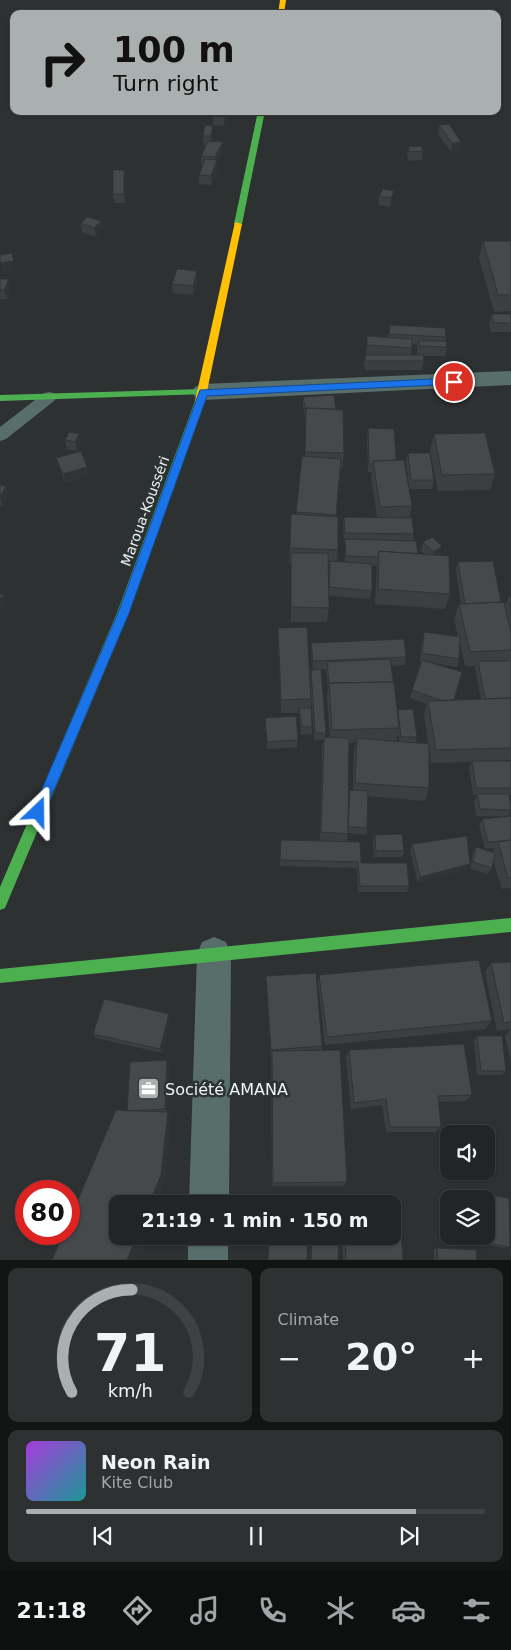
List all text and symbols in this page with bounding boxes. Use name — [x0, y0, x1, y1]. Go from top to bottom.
icon: right — [30, 30, 95, 95]
text: 100 m — [113, 30, 235, 70]
text: Turn right — [113, 71, 218, 96]
pin — [433, 361, 475, 403]
icon: arrive — [440, 368, 468, 396]
street label: Maroua-Kousséri — [118, 454, 172, 568]
position arrow — [11, 785, 63, 837]
office icon: Société AMANA — [137, 1077, 161, 1101]
place label: Société AMANA — [165, 1080, 288, 1099]
map controls — [440, 1125, 495, 1245]
button: sound — [440, 1125, 495, 1180]
speed limit sign: 80 — [15, 1180, 80, 1245]
button: layers — [440, 1190, 495, 1245]
text: 21:19 · 1 min · 150 m — [141, 1209, 369, 1231]
text: Climate — [278, 1310, 339, 1329]
text: 71 — [94, 1323, 166, 1383]
text: 20° — [345, 1335, 417, 1379]
text: − — [278, 1342, 301, 1375]
text: + — [462, 1342, 485, 1375]
text: km/h — [107, 1380, 152, 1401]
text: Neon Rain — [101, 1451, 210, 1473]
text: Kite Club — [101, 1473, 173, 1492]
icon: previous — [89, 1522, 117, 1550]
icon: pause — [242, 1522, 270, 1550]
icon: next — [395, 1522, 423, 1550]
icon: directions — [120, 1593, 155, 1628]
icon: music — [187, 1593, 222, 1628]
icon: phone — [255, 1593, 290, 1628]
icon: climate — [323, 1593, 358, 1628]
icon: car — [391, 1593, 426, 1628]
icon: filters — [459, 1593, 494, 1628]
text: 21:18 — [16, 1598, 87, 1623]

